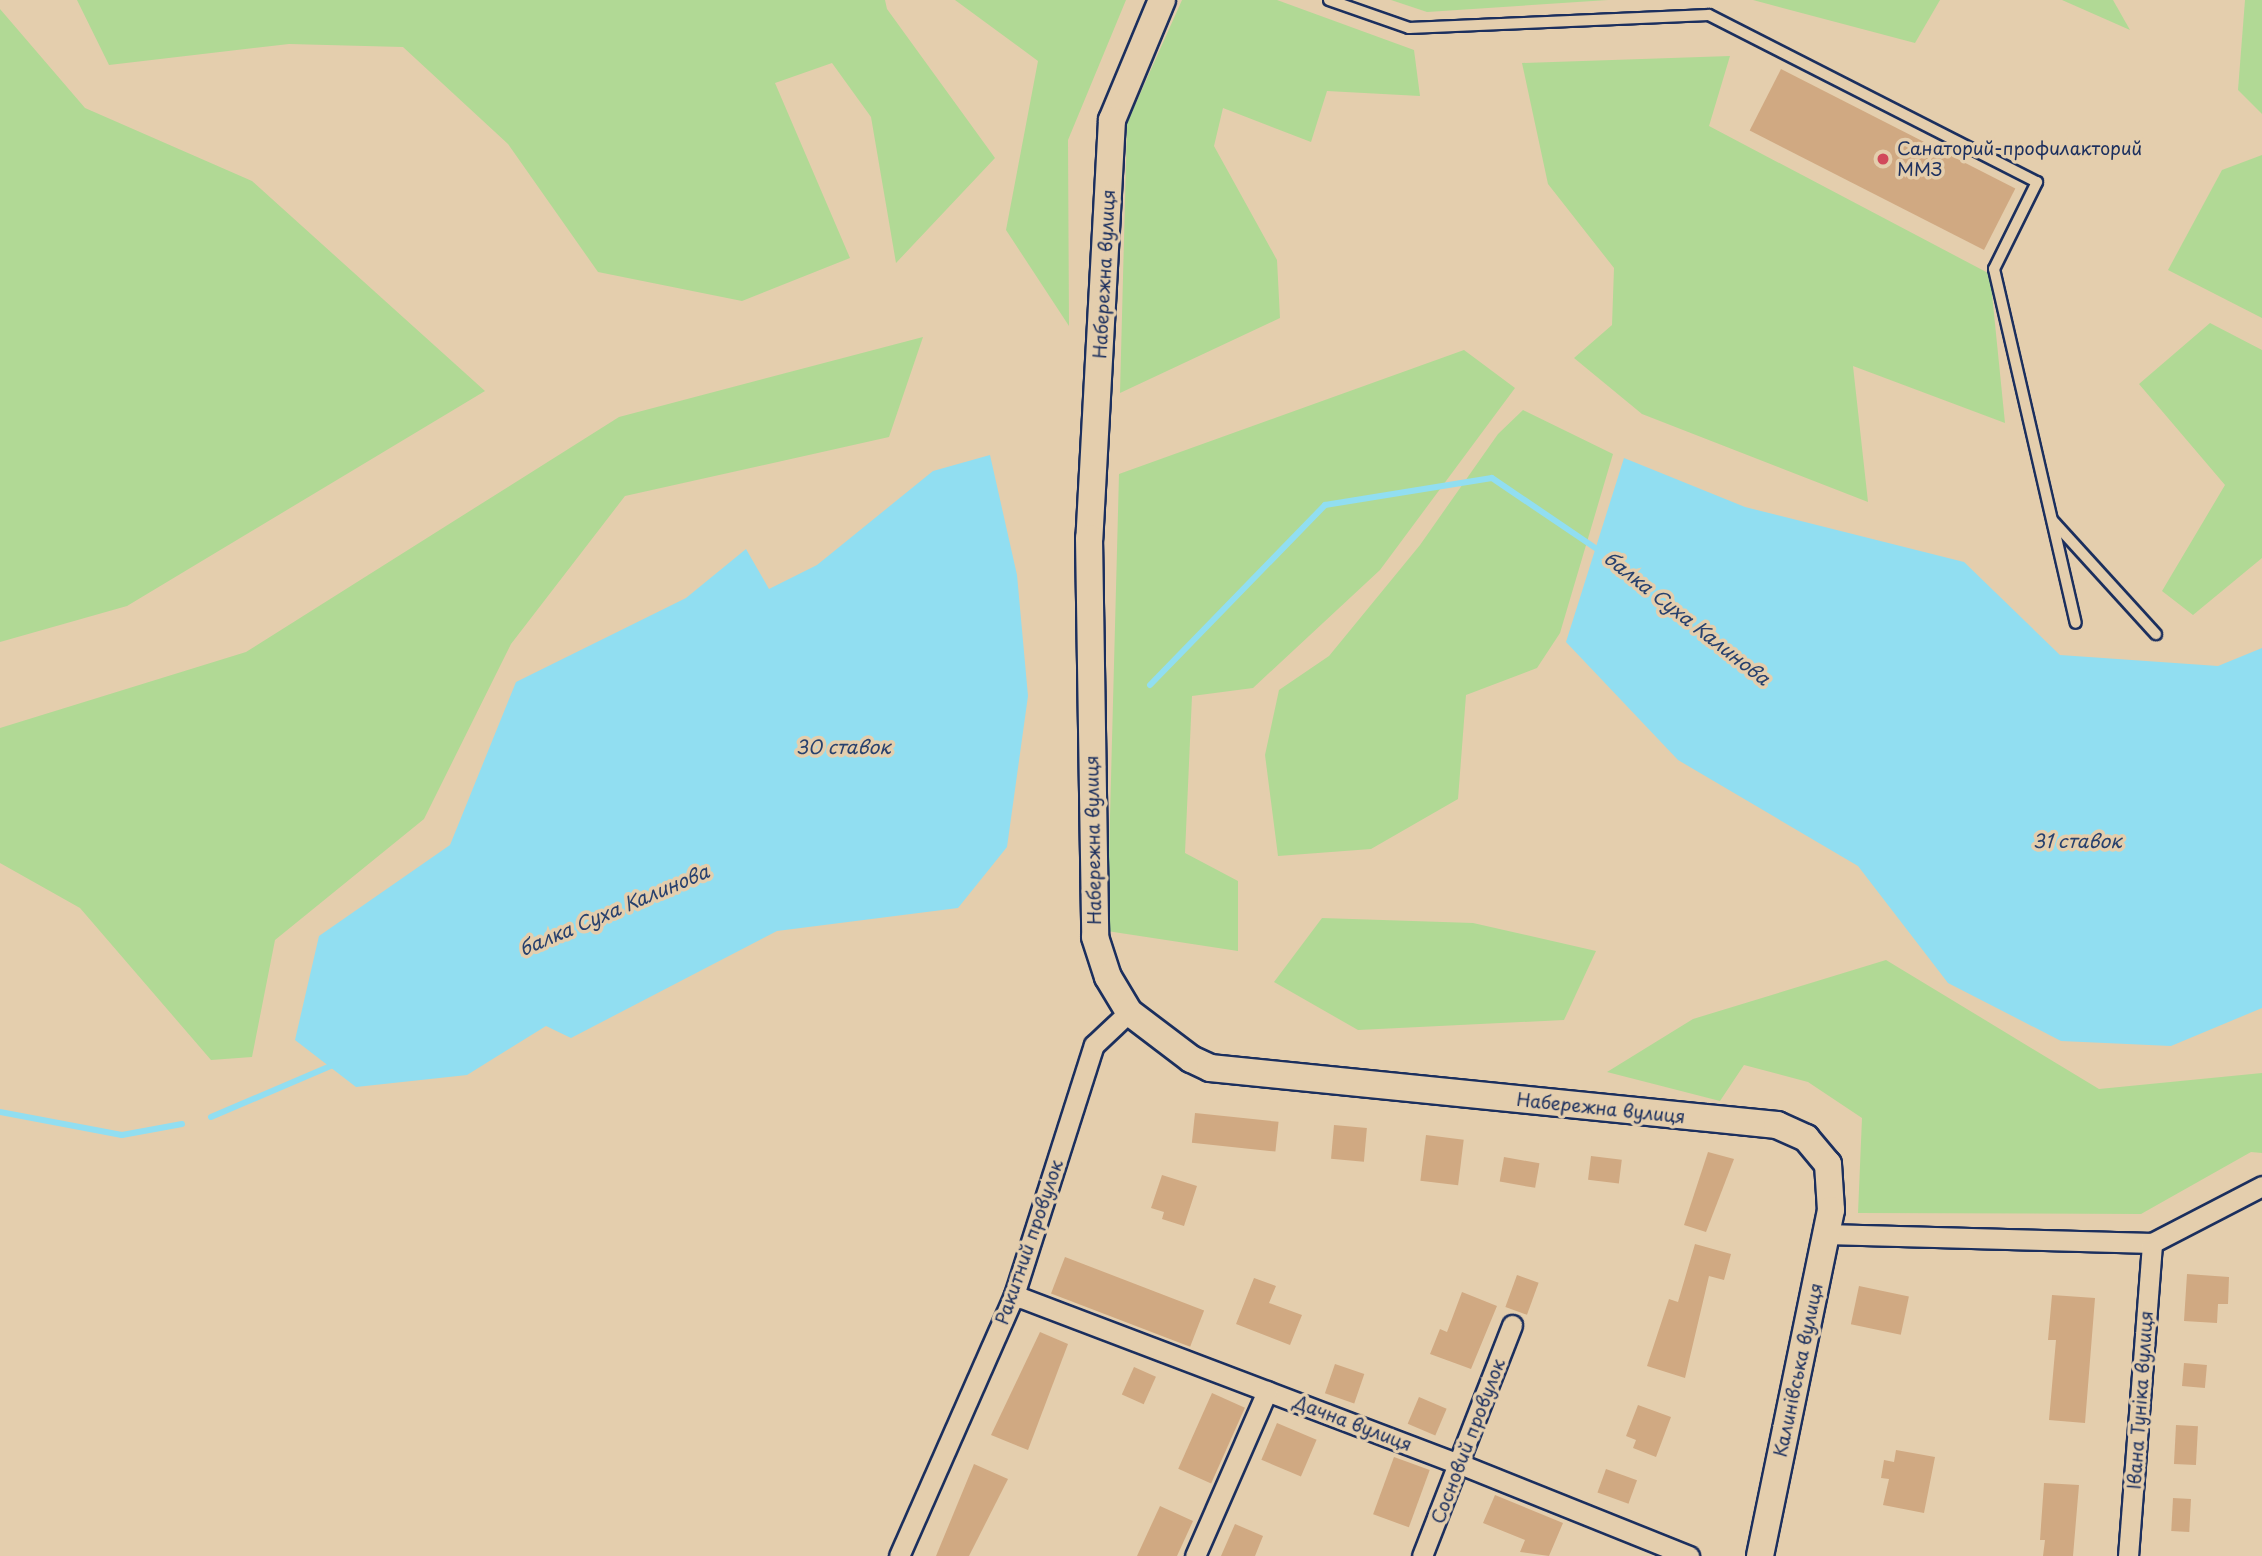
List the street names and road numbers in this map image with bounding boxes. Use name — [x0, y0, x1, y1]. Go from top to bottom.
street label: Набережна вулиця — [1089, 188, 1119, 360]
street label: Набережна вулиця — [1081, 754, 1105, 926]
street label: Набережна вулиця — [1515, 1088, 1687, 1128]
street label: Ракитний провулок — [991, 1157, 1067, 1327]
street label: Калинівська вулиця — [1769, 1281, 1827, 1459]
street label: Івана Туніка вулиця — [2123, 1309, 2157, 1491]
street label: Сосновий провулок — [1427, 1356, 1509, 1526]
street label: Дачна вулиця — [1290, 1390, 1416, 1456]

